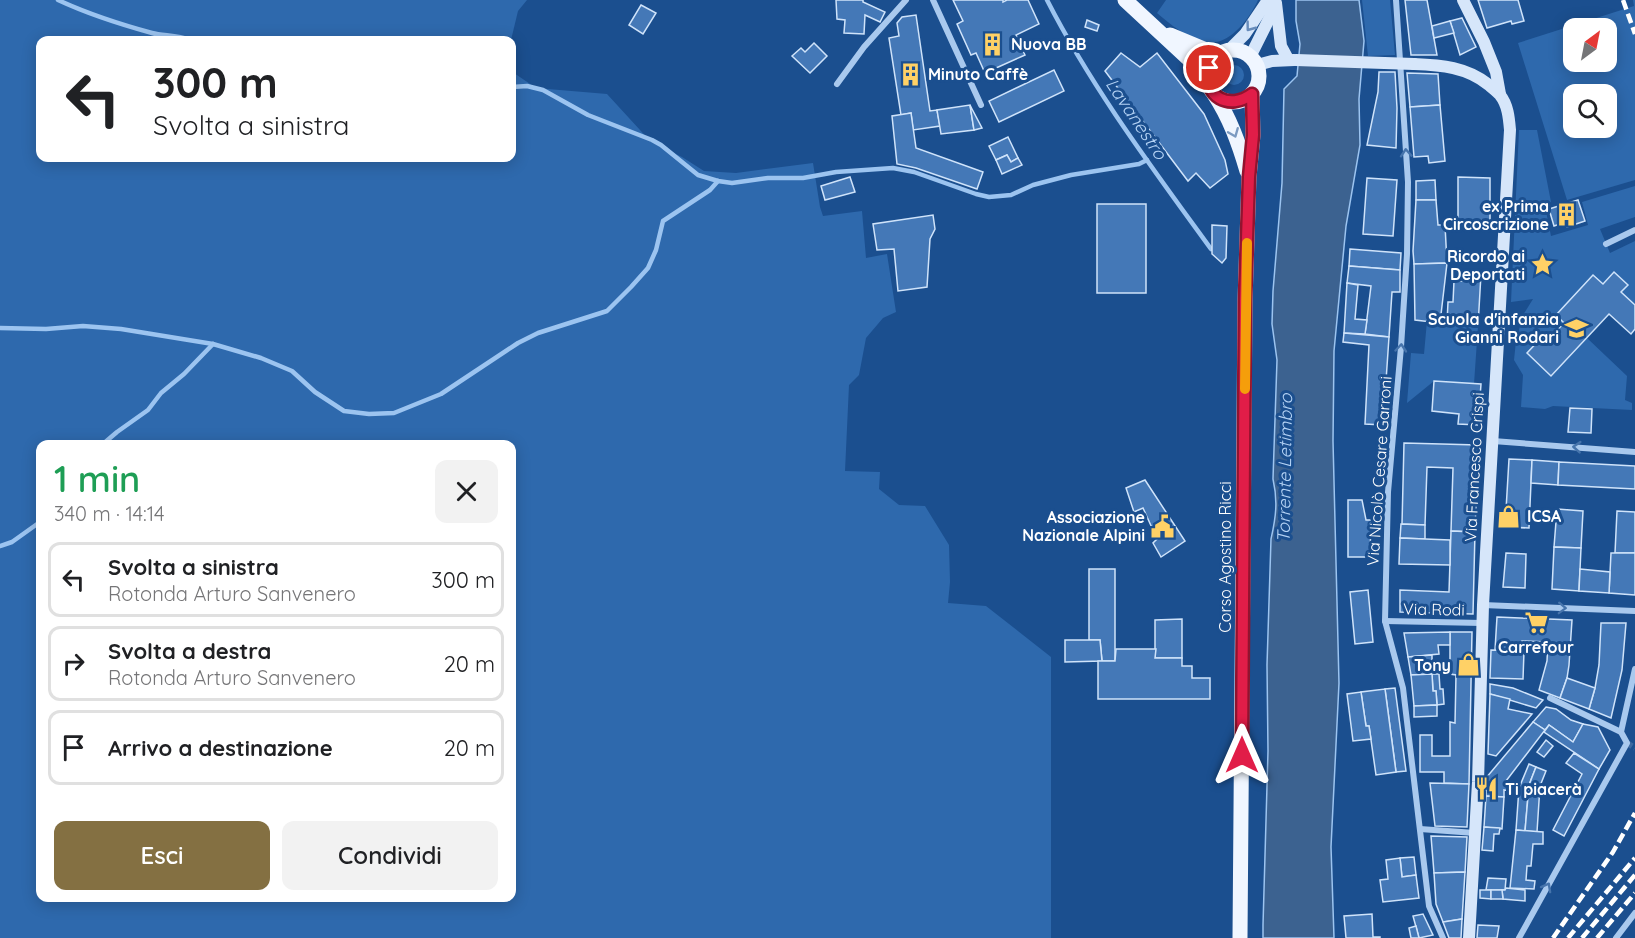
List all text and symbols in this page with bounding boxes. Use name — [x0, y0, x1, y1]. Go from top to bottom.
north arrow — [1563, 18, 1617, 72]
map controls — [1563, 18, 1617, 138]
one-way arrow — [1246, 20, 1257, 31]
building icon: Nuova BB — [980, 31, 1006, 57]
place label: Nuova BB — [1011, 34, 1087, 54]
pin — [1183, 42, 1234, 93]
icon: arrive — [1192, 51, 1225, 84]
text: 300 m — [153, 56, 278, 109]
icon: left — [54, 60, 132, 138]
building icon: Minuto Caffè — [897, 61, 923, 87]
place label: Minuto Caffè — [928, 64, 1028, 84]
water label: Lavanestro — [1101, 74, 1173, 165]
button: search — [1563, 84, 1617, 138]
text: Svolta a sinistra — [153, 108, 349, 142]
one-way arrow — [1227, 128, 1240, 138]
one-way arrow — [1399, 148, 1412, 157]
place label: ex Prima Circoscrizione — [1443, 196, 1549, 234]
building icon: ex Prima Circoscrizione — [1554, 202, 1580, 228]
place label: Ricordo ai Deportati — [1447, 246, 1525, 284]
place icon: Ricordo ai Deportati — [1530, 252, 1556, 278]
place label: Scuola d'infanzia Gianni Rodari — [1428, 309, 1559, 347]
school or university icon: Scuola d'infanzia Gianni Rodari — [1564, 315, 1590, 341]
one-way arrow — [1394, 343, 1407, 352]
street label: Via Nicolò Cesare Garroni — [1362, 375, 1396, 567]
water label: Torrente Letimbro — [1272, 392, 1297, 543]
street label: Via Francesco Crispi — [1460, 392, 1488, 542]
one-way arrow — [1572, 441, 1581, 454]
text: 1 min — [54, 456, 140, 501]
button: close — [435, 460, 498, 523]
street label: Corso Agostino Ricci — [1215, 481, 1235, 633]
text: 340 m · 14:14 — [54, 501, 164, 526]
shop icon: ICSA — [1496, 503, 1522, 529]
place label: ICSA — [1527, 506, 1562, 526]
place label: Associazione Nazionale Alpini — [1022, 507, 1145, 545]
public building icon: Associazione Nazionale Alpini — [1150, 513, 1176, 539]
text: Svolta a sinistra — [108, 553, 279, 581]
icon: left — [57, 563, 90, 596]
text: 300 m — [431, 566, 495, 594]
text: Rotonda Arturo Sanvenero — [108, 581, 356, 606]
street label: Via Rodi — [1403, 598, 1465, 620]
one-way arrow — [1558, 602, 1567, 615]
supermarket icon: Carrefour — [1523, 609, 1549, 635]
text: Svolta a destra — [108, 637, 271, 665]
place label: Carrefour — [1498, 637, 1574, 657]
icon: right — [57, 647, 90, 680]
text: 20 m — [444, 650, 495, 678]
shop icon: Tony — [1456, 652, 1482, 678]
place label: Tony — [1414, 655, 1451, 675]
text: Rotonda Arturo Sanvenero — [108, 665, 356, 690]
position arrow — [1210, 723, 1274, 787]
icon: arrive — [57, 731, 90, 764]
text: Arrivo a destinazione — [108, 734, 333, 762]
text: 20 m — [444, 734, 495, 762]
restaurant icon: Ti piacerà — [1474, 776, 1500, 802]
place label: Ti piacerà — [1505, 779, 1582, 799]
button: Esci — [54, 821, 270, 890]
button: Condividi — [282, 821, 498, 890]
one-way arrow — [1540, 883, 1552, 893]

